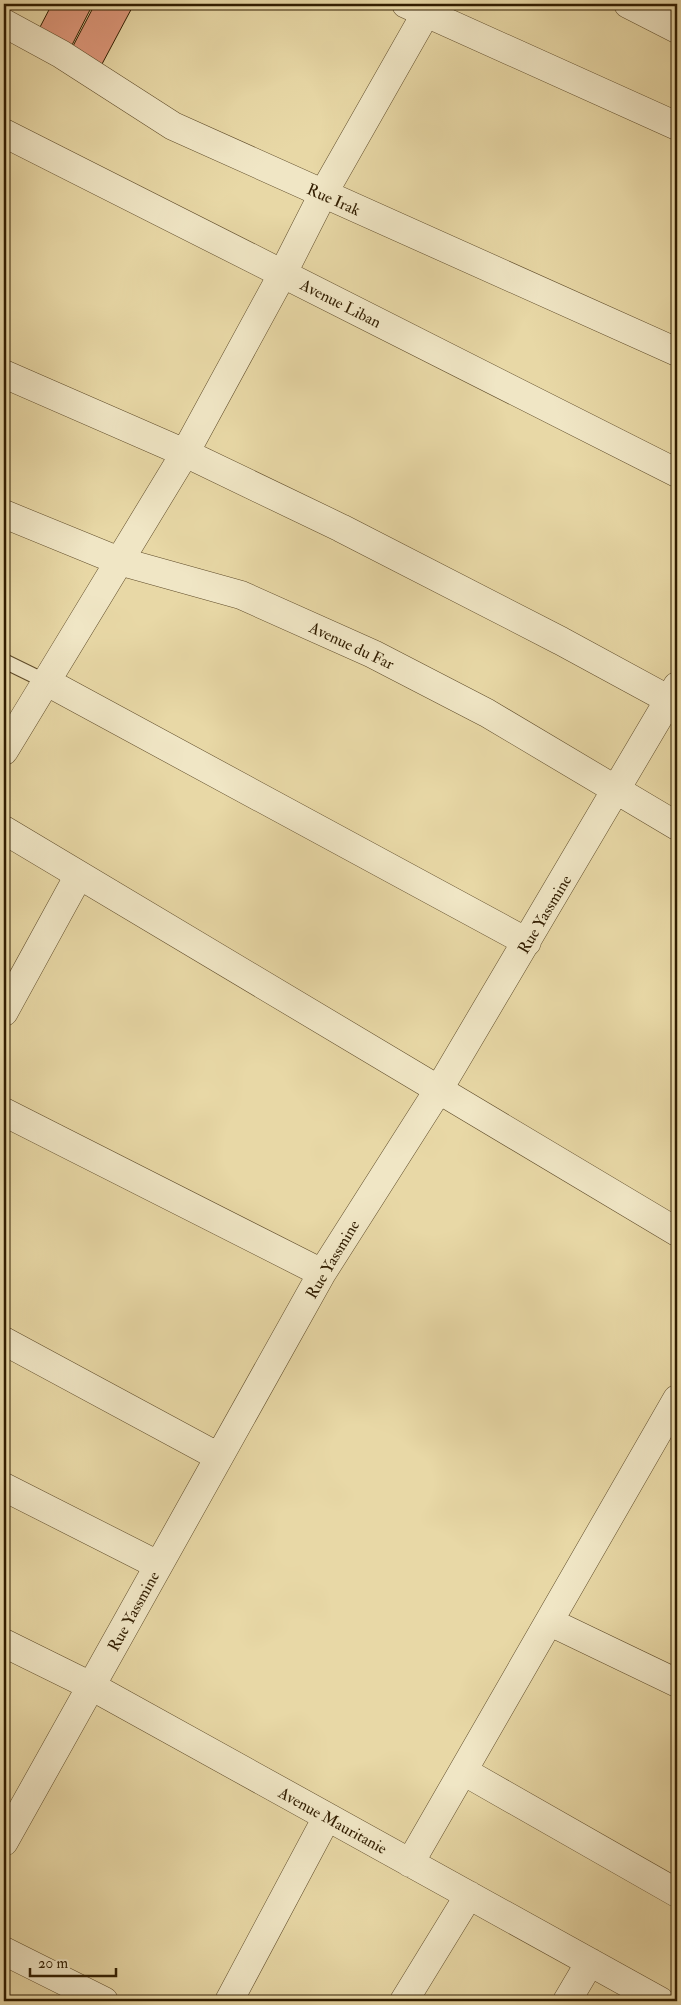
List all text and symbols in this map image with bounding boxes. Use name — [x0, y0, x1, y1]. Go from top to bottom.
street label: Rue Irak — [304, 179, 364, 221]
street label: Avenue Liban — [296, 275, 384, 333]
street label: Avenue du Far — [305, 617, 397, 674]
street label: Rue Yassmine — [514, 871, 576, 958]
street label: Rue Yassmine — [302, 1216, 364, 1303]
street label: Rue Yassmine — [104, 1568, 164, 1655]
street label: Avenue Mauritanie — [274, 1782, 391, 1859]
scale bar — [30, 1945, 116, 1977]
text: 20 m — [38, 1954, 68, 1973]

